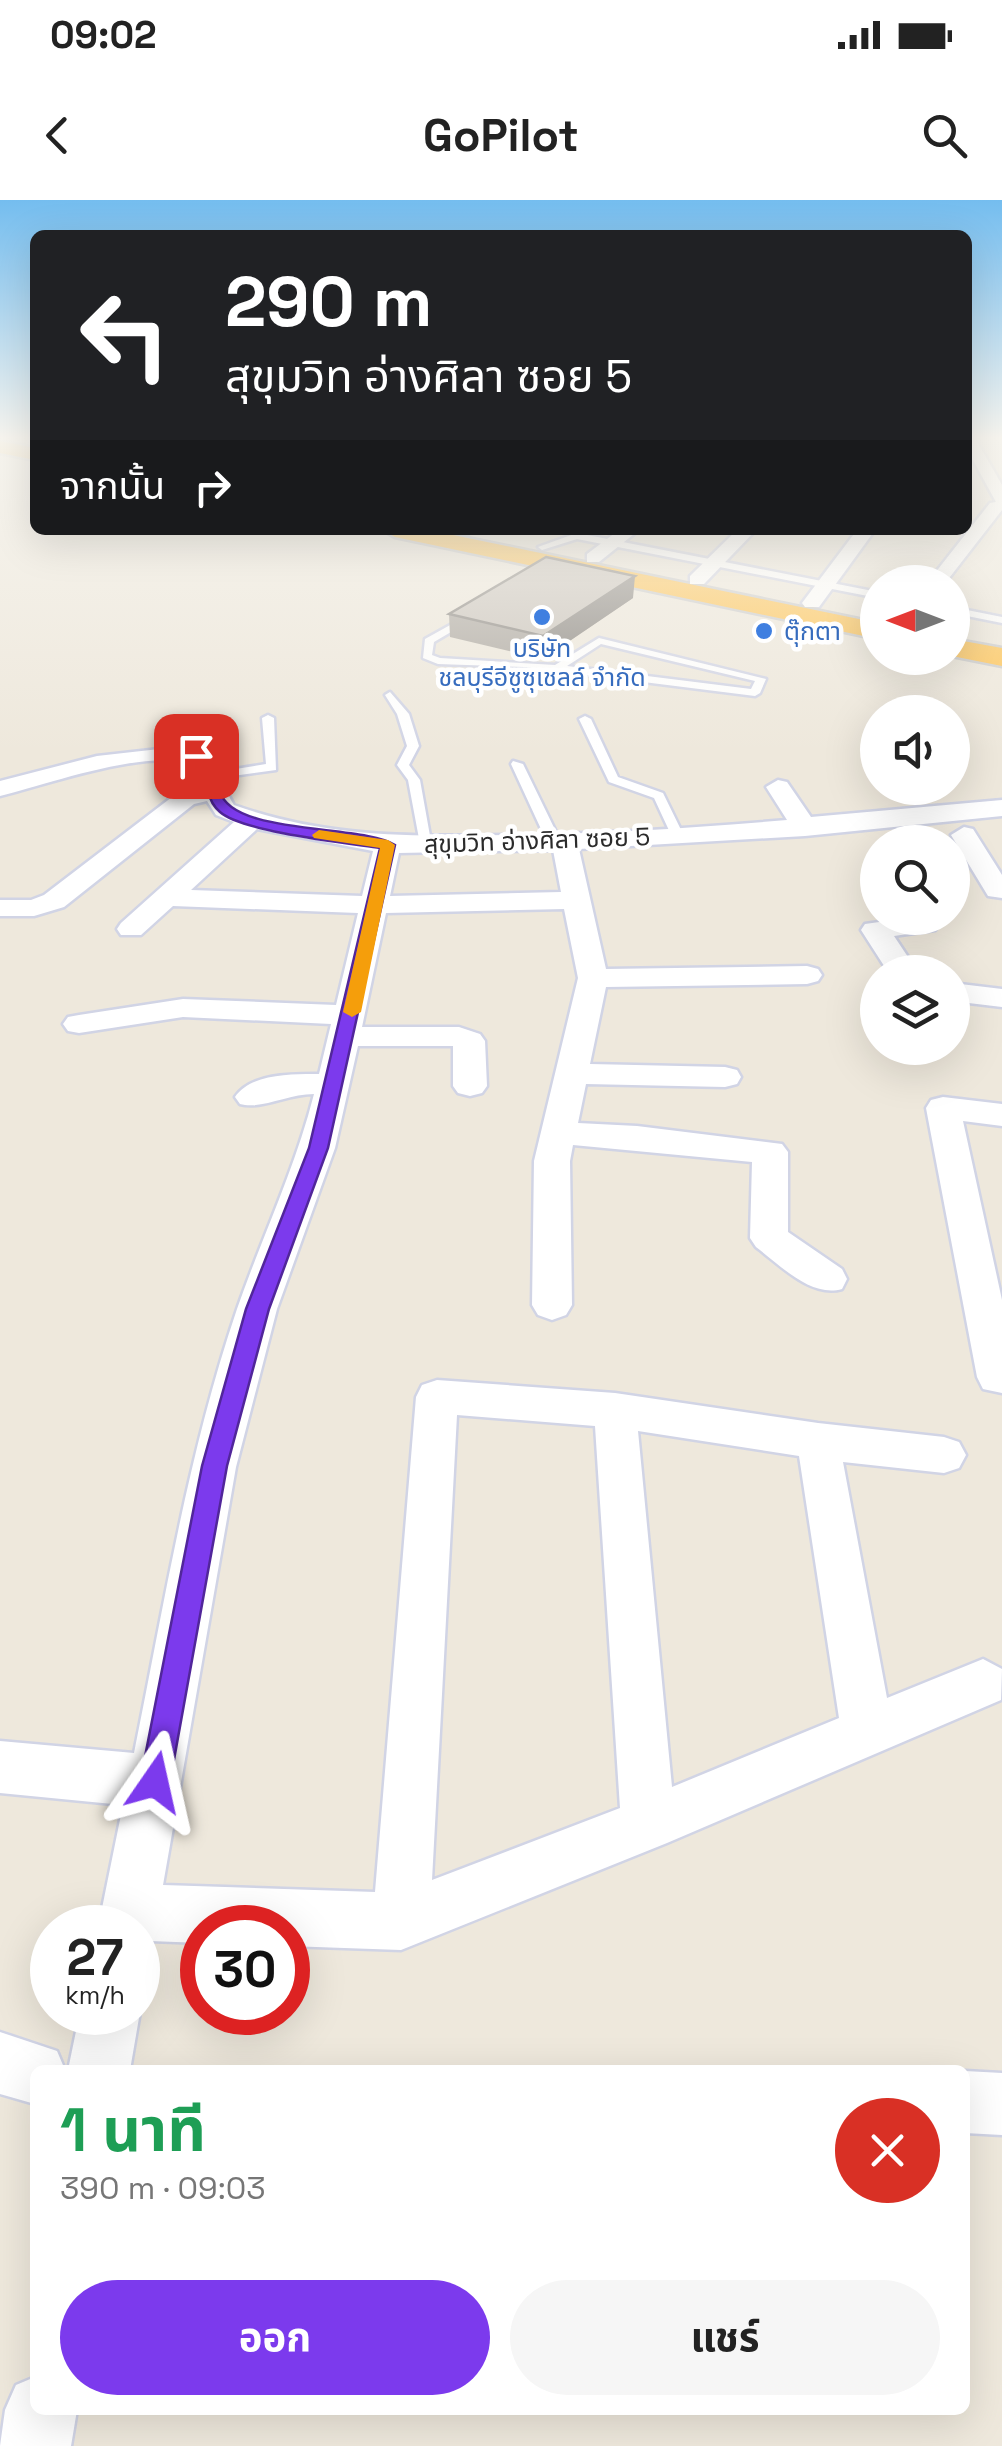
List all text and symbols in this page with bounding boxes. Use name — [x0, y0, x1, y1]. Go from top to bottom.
text: 09:02 — [50, 11, 157, 59]
text: GoPilot — [423, 107, 579, 164]
icon: back — [30, 108, 85, 163]
icon: search — [917, 108, 972, 163]
text: 290 m — [225, 257, 432, 346]
icon: left — [60, 270, 190, 400]
text: สุขุมวิท อ่างศิลา ซอย 5 — [225, 348, 632, 405]
icon: right — [185, 460, 240, 515]
text: จากนั้น — [60, 462, 165, 510]
north arrow — [860, 565, 970, 675]
map controls — [860, 565, 970, 1065]
marker: บริษัท ชลบุรีอีซูซุเชลล์ จำกัด — [531, 606, 553, 628]
place label: ตุ๊กตา — [784, 615, 841, 647]
marker: ตุ๊กตา — [753, 620, 775, 642]
place label: บริษัท ชลบุรีอีซูซุเชลล์ จำกัด — [438, 632, 646, 693]
button: sound — [860, 695, 970, 805]
pin — [154, 714, 239, 799]
icon: arrive — [169, 729, 224, 784]
street label: สุขุมวิท อ่างศิลา ซอย 5 — [423, 820, 651, 860]
button: search — [860, 825, 970, 935]
button: layers — [860, 955, 970, 1065]
position arrow — [103, 1730, 207, 1834]
speed limit sign: 30 — [180, 1905, 310, 2035]
text: 27 — [67, 1926, 123, 1990]
text: km/h — [65, 1979, 125, 2011]
text: 1 นาที — [60, 2092, 206, 2169]
button: close — [835, 2098, 940, 2203]
text: 390 m · 09:03 — [60, 2168, 266, 2208]
button: ออก — [60, 2280, 490, 2395]
button: แชร์ — [510, 2280, 940, 2395]

